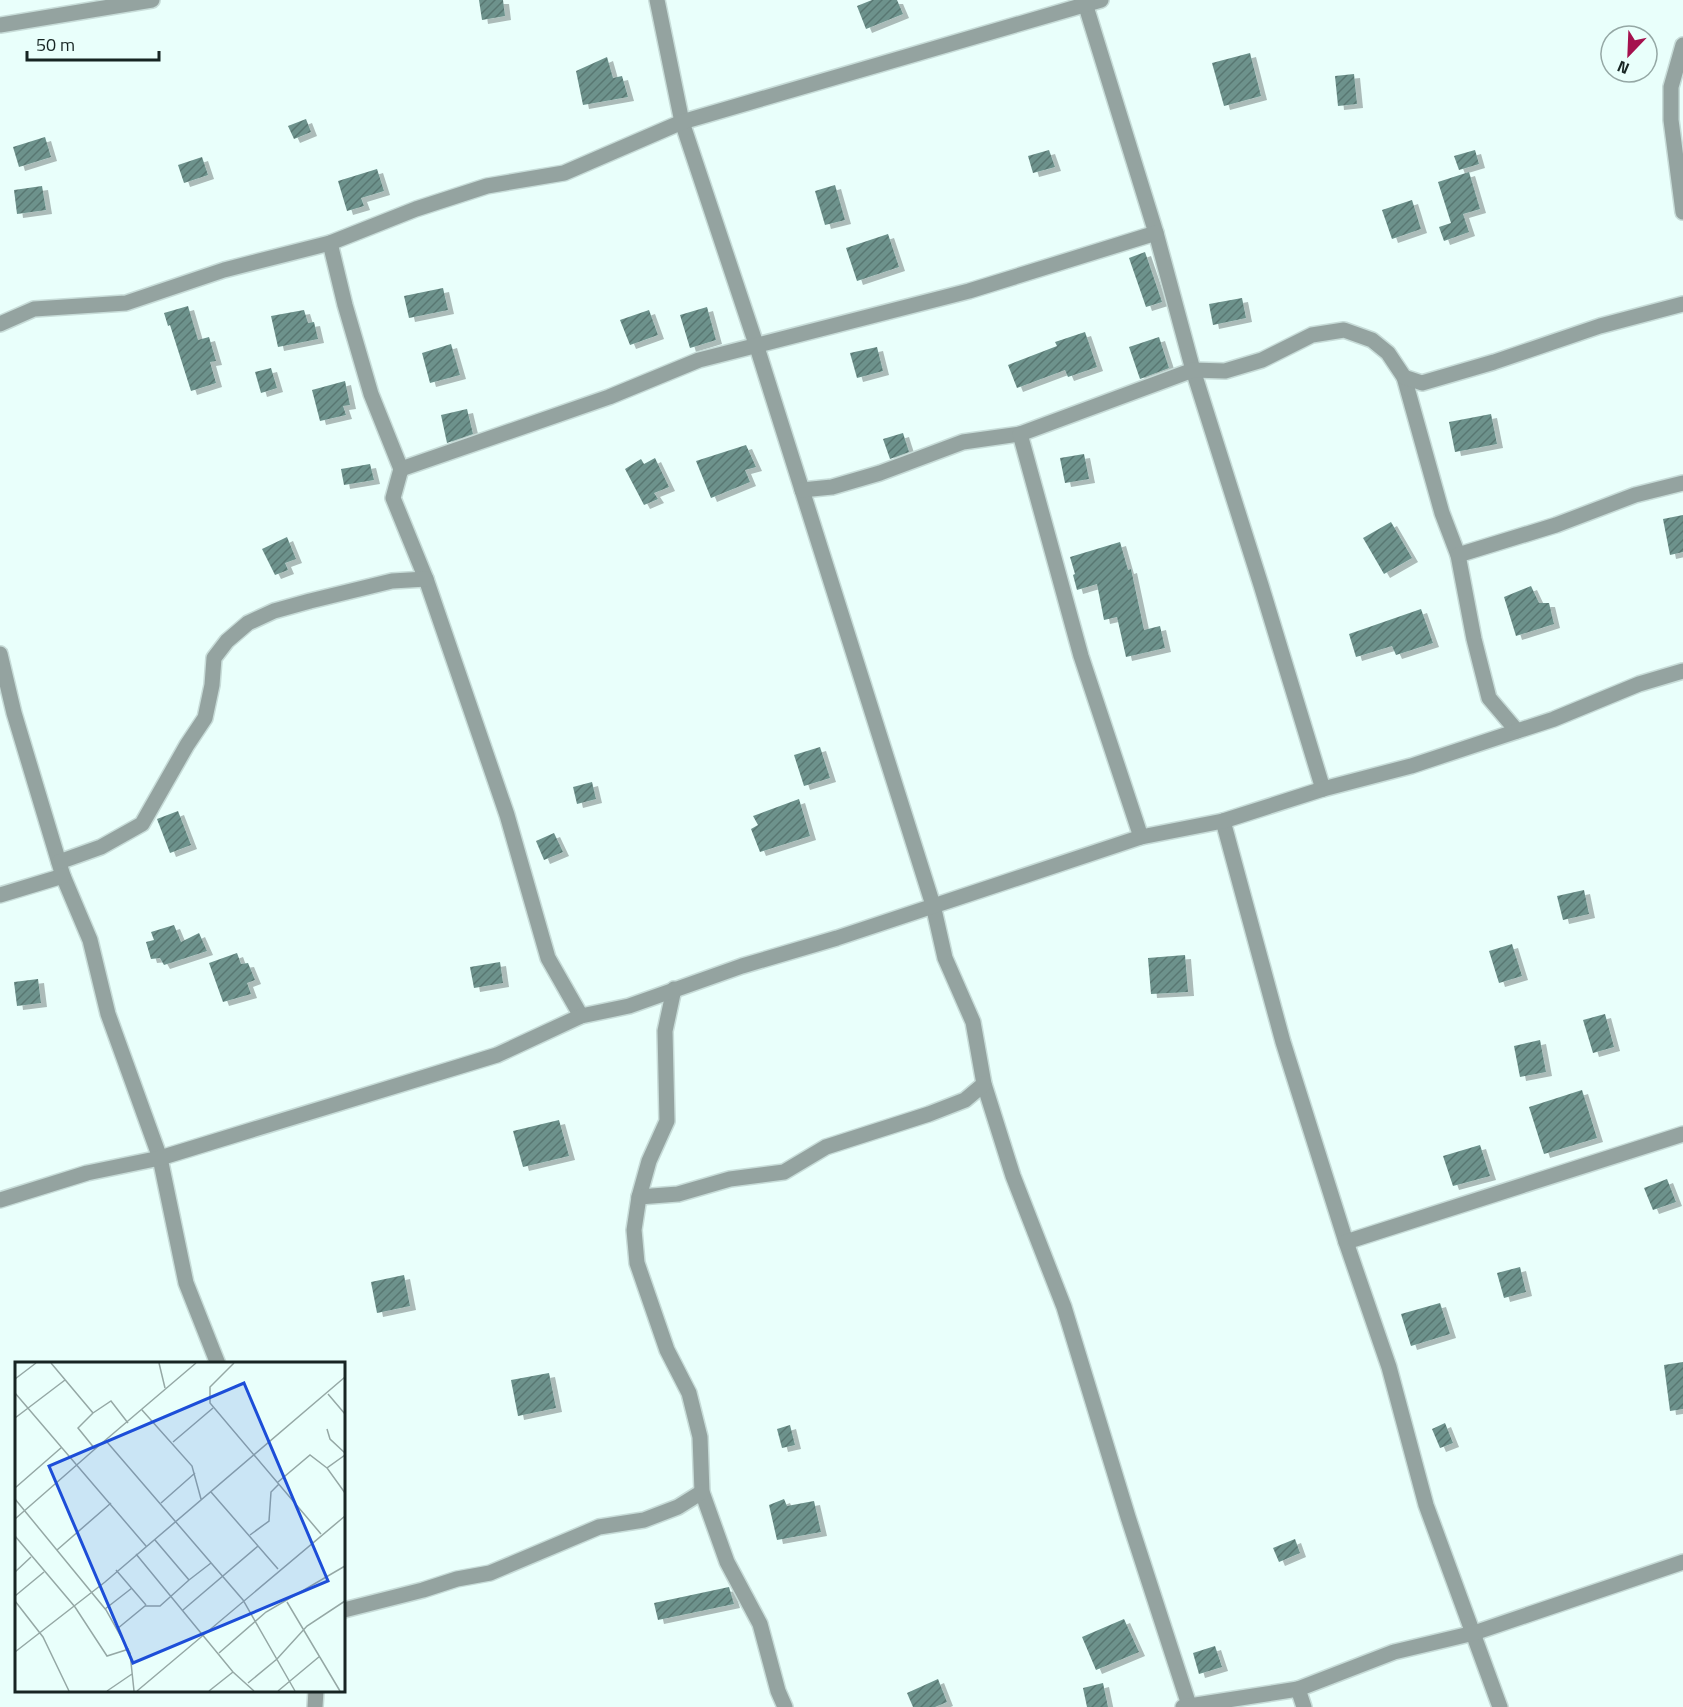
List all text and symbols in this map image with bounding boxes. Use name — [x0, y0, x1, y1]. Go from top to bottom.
scale bar — [27, 24, 159, 62]
north arrow — [1599, 24, 1659, 84]
text: 50 m — [36, 31, 75, 58]
text: N — [1613, 55, 1633, 81]
inset map — [15, 1362, 345, 1692]

